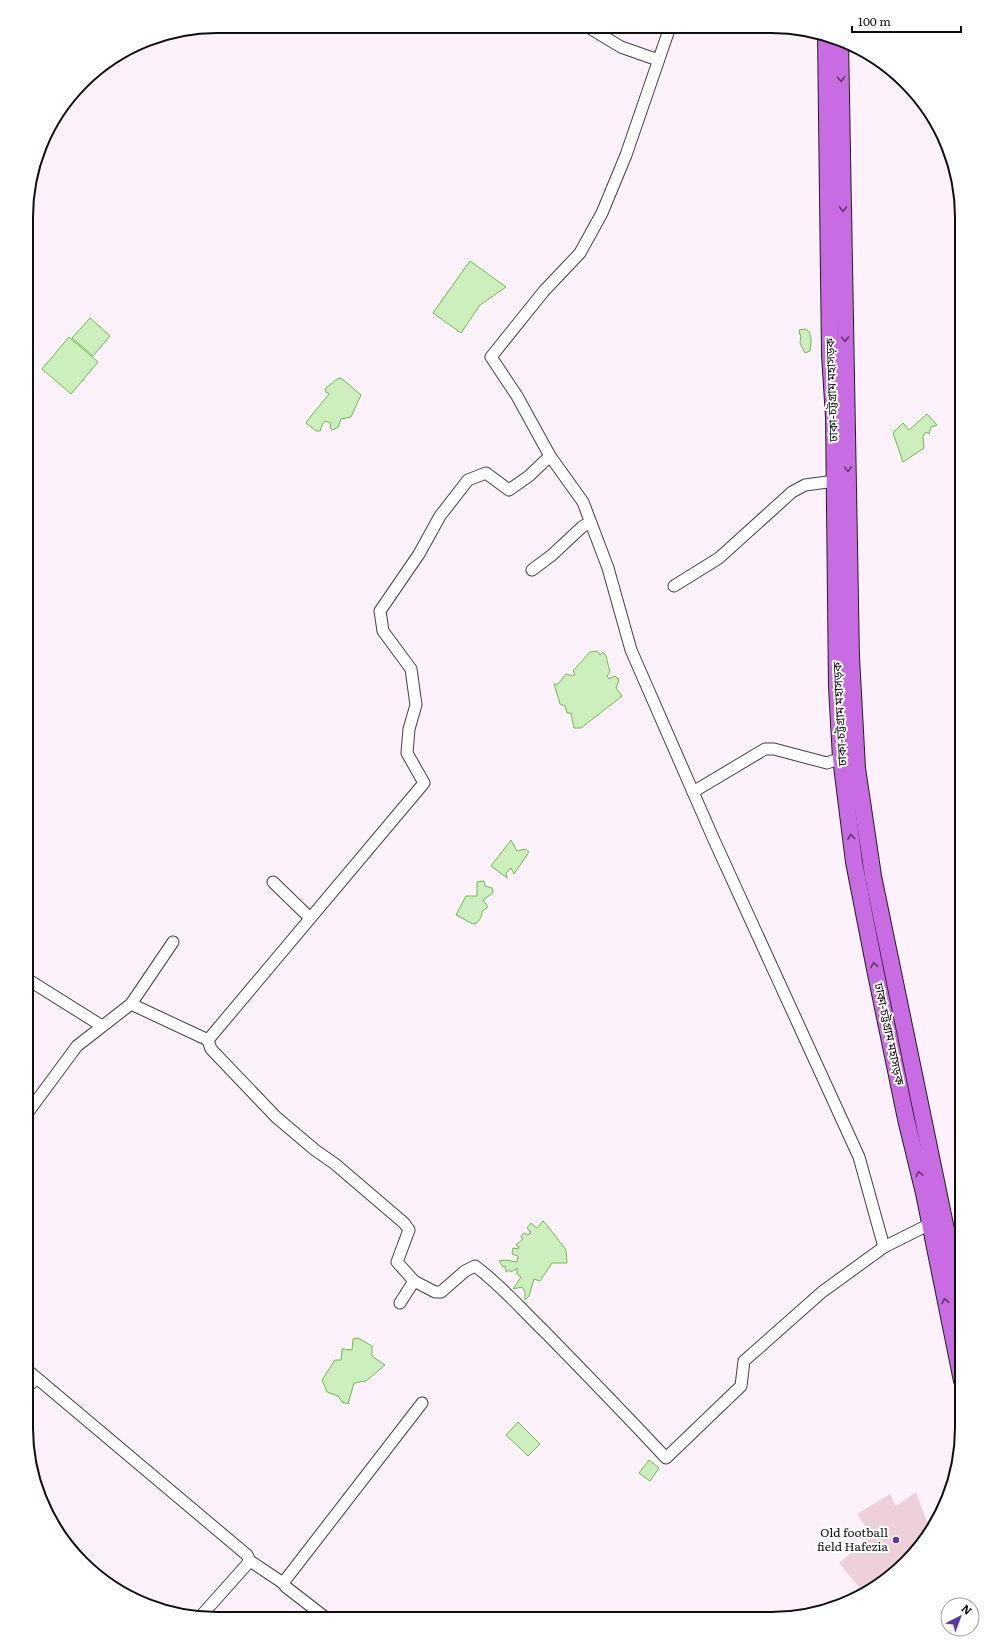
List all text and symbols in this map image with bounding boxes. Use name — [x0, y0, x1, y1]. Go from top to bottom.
scale bar — [852, 8, 961, 34]
text: 100 m — [858, 12, 891, 30]
one-way arrow — [837, 76, 845, 82]
one-way arrow — [839, 206, 847, 212]
one-way arrow — [841, 336, 850, 342]
street label: ঢাকা-চট্টগ্রাম মহাসড়ক — [820, 337, 842, 443]
one-way arrow — [844, 466, 852, 472]
street label: ঢাকা-চট্টগ্রাম মহাসড়ক — [827, 661, 851, 767]
one-way arrow — [847, 834, 856, 840]
one-way arrow — [871, 962, 879, 968]
street label: ঢাকা-চট্টগ্রাম মহাসড়ক — [870, 980, 910, 1087]
one-way arrow — [916, 1171, 924, 1177]
one-way arrow — [942, 1298, 950, 1304]
place label: Old football field Hafezia — [817, 1523, 889, 1555]
marker: Old football field Hafezia — [891, 1535, 901, 1545]
north arrow — [940, 1597, 980, 1637]
text: N — [959, 1600, 976, 1618]

